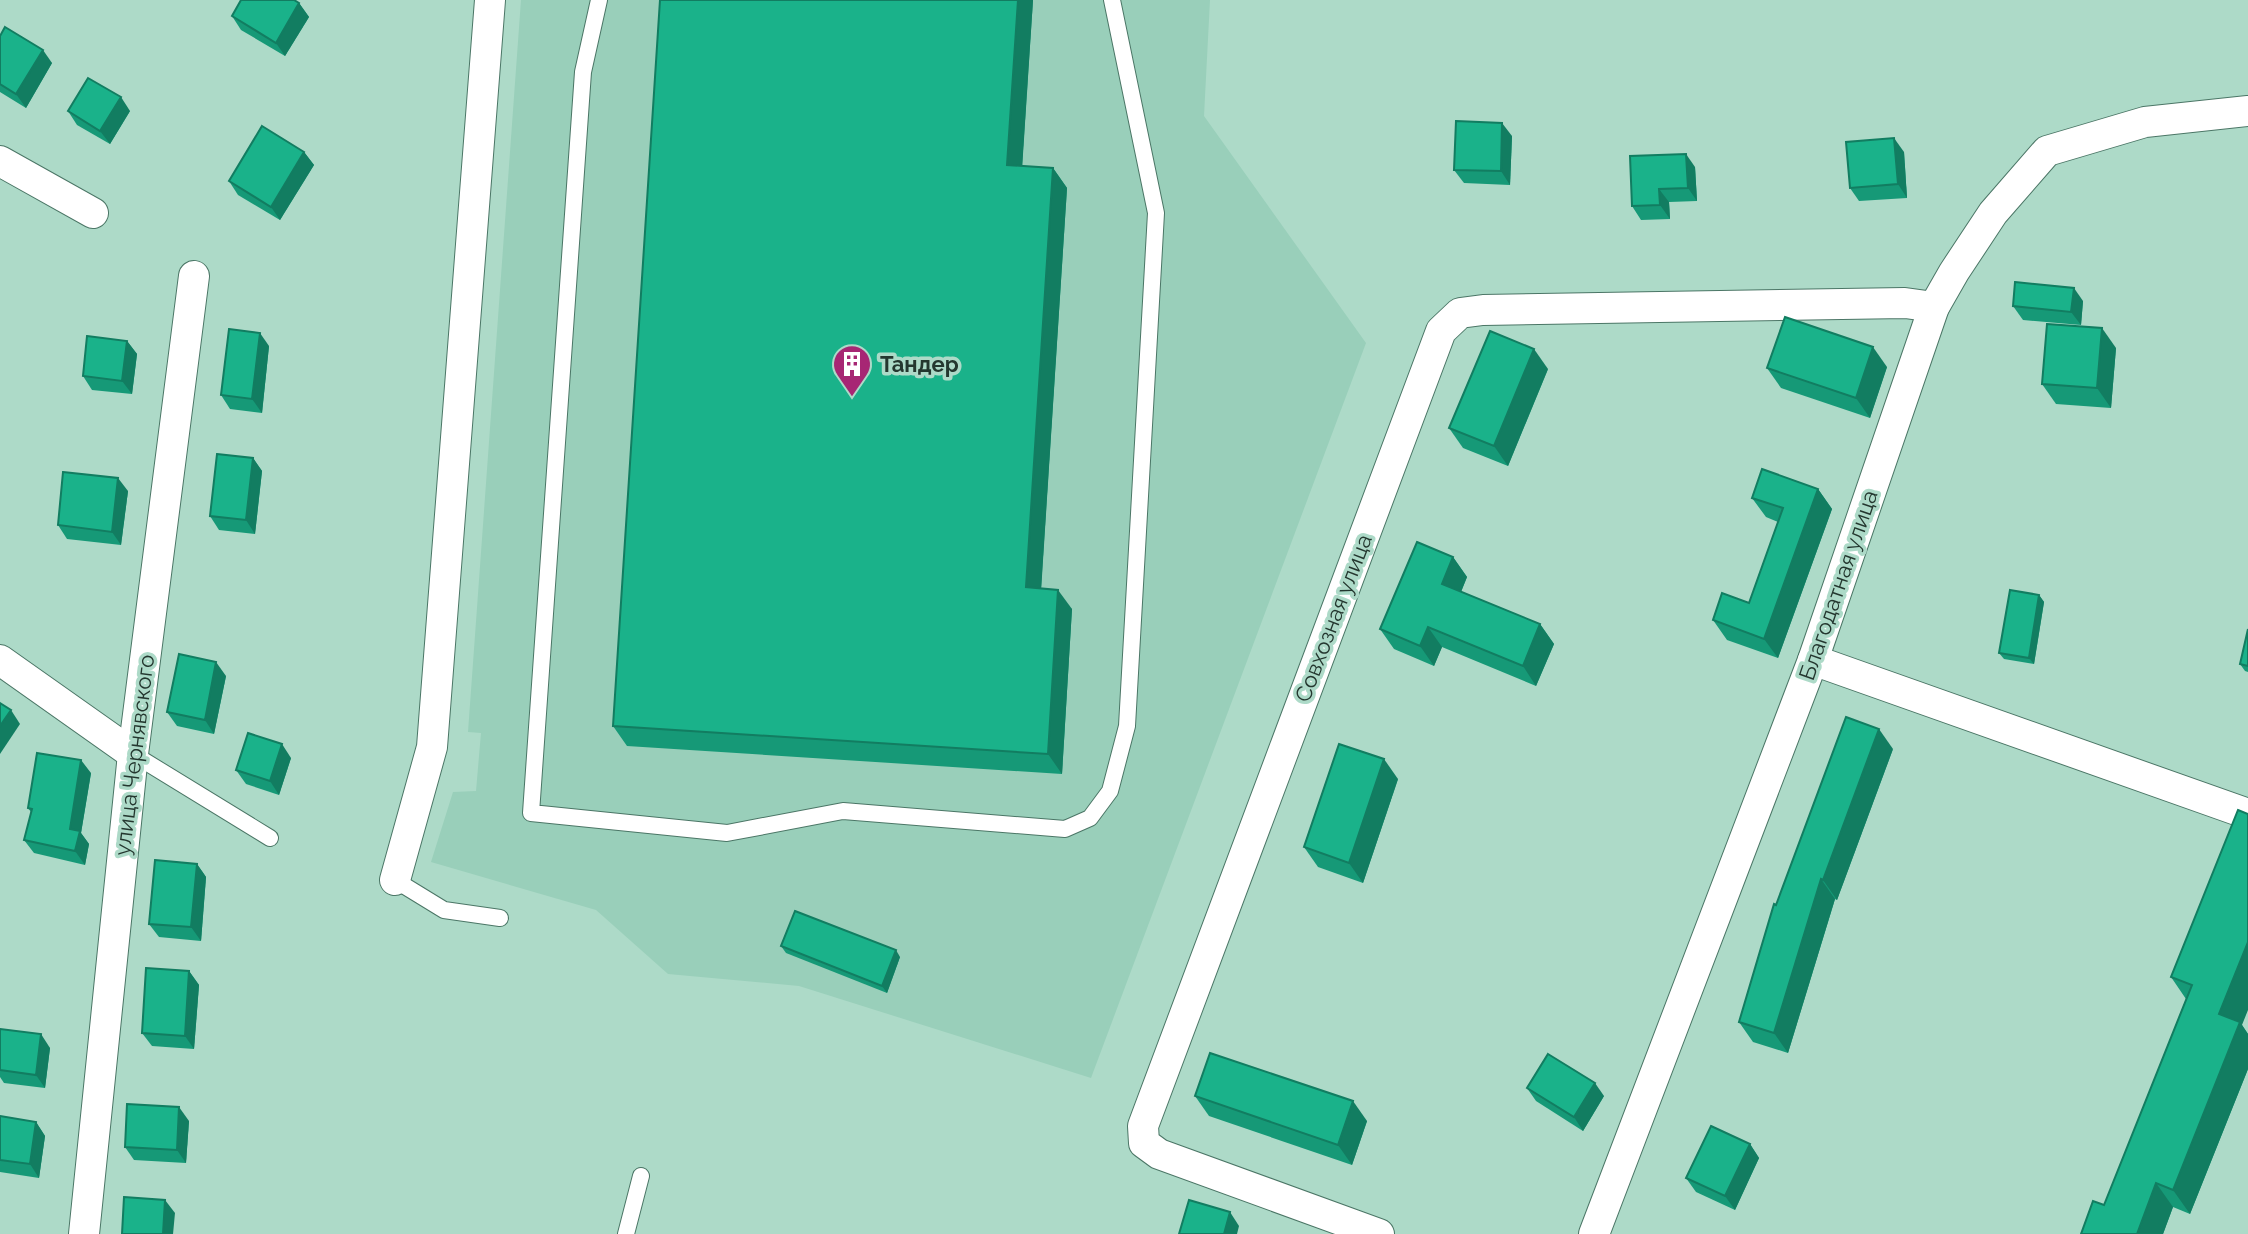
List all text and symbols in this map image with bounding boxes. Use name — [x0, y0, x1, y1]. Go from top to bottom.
building icon: Тандер — [831, 343, 873, 398]
place label: Тандер — [880, 351, 959, 377]
street label: Благодатная улица — [1793, 487, 1883, 683]
street label: Совхозная улица — [1289, 530, 1377, 706]
street label: улица Чернявского — [109, 653, 159, 857]

